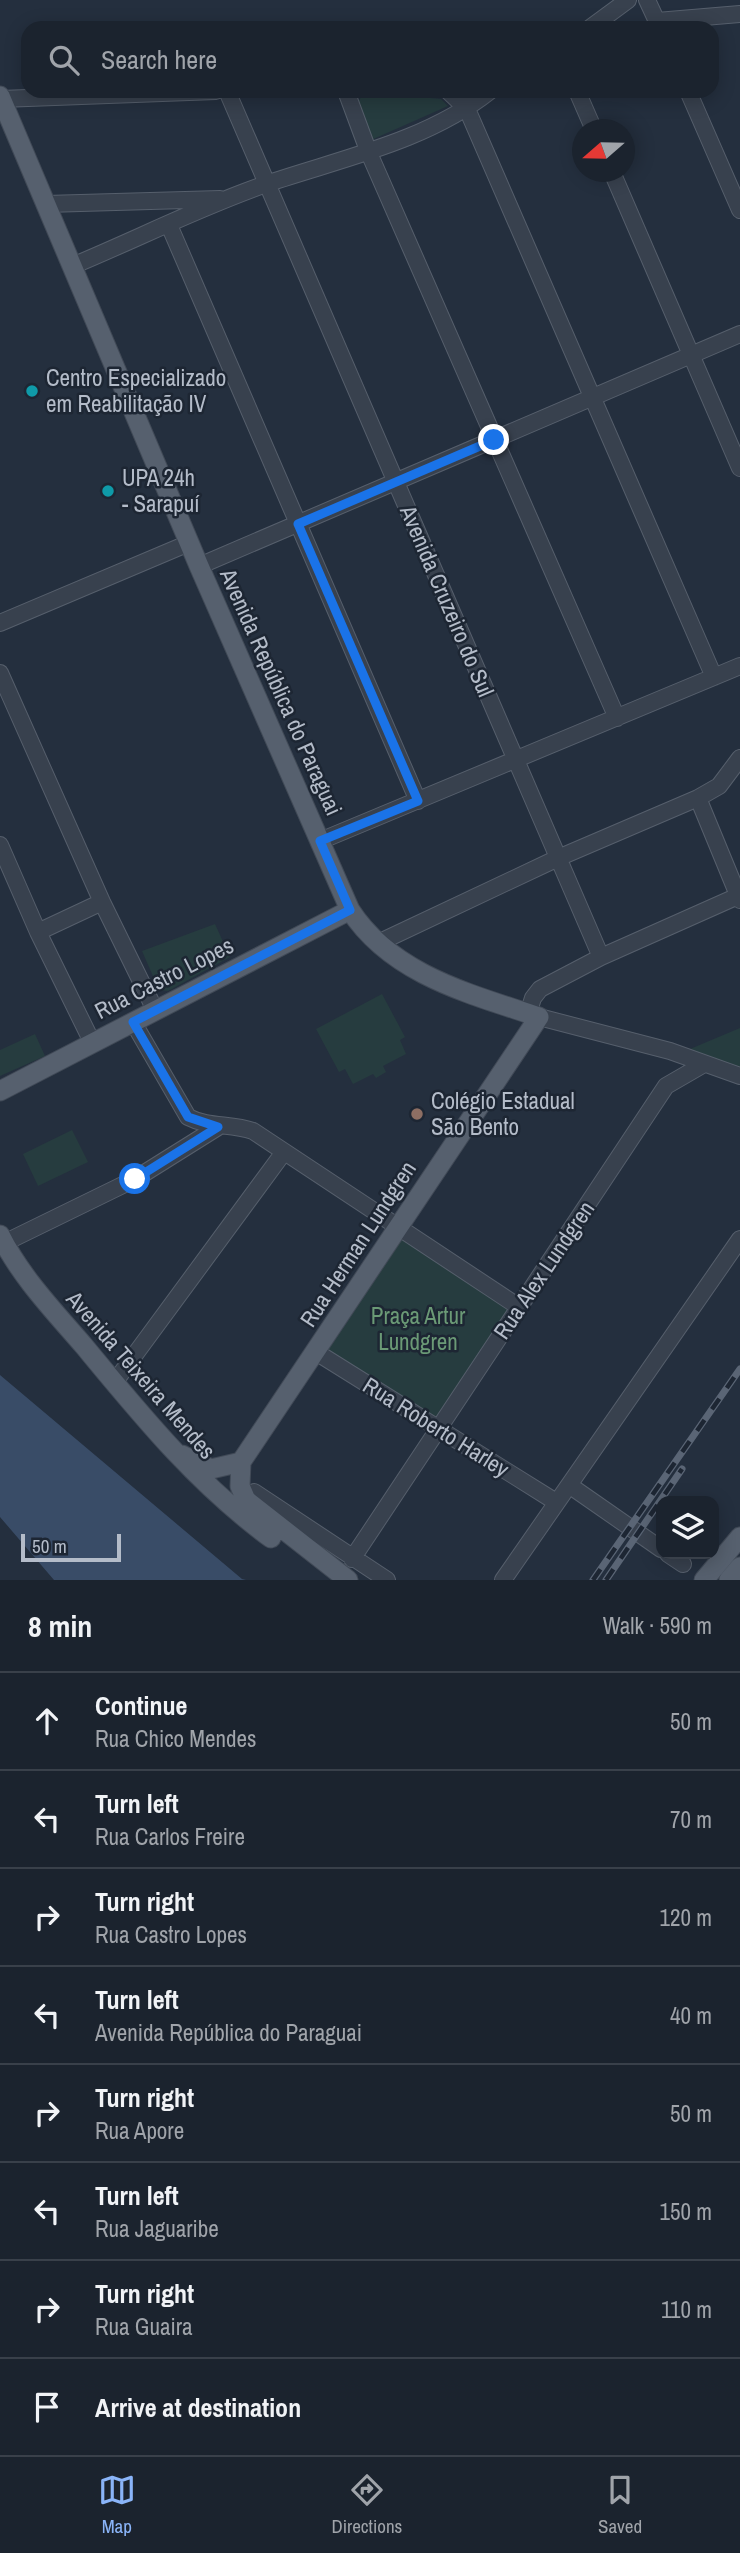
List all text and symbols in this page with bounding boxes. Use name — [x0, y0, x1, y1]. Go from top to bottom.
search box — [21, 21, 719, 98]
icon: search — [45, 41, 83, 79]
text: Search here — [101, 42, 217, 77]
north arrow — [572, 119, 635, 182]
place label: Centro Especializado em Reabilitação IV — [46, 362, 226, 419]
marker: Centro Especializado em Reabilitação IV — [24, 383, 40, 399]
route end — [478, 424, 509, 455]
place label: UPA 24h - Sarapuí — [122, 462, 200, 519]
marker: UPA 24h - Sarapuí — [100, 483, 116, 499]
street label: Avenida Cruzeiro do Sul — [393, 499, 502, 701]
street label: Avenida República do Paraguai — [213, 563, 350, 820]
street label: Rua Castro Lopes — [89, 929, 239, 1026]
place label: Colégio Estadual São Bento — [431, 1085, 575, 1142]
marker: Colégio Estadual São Bento — [409, 1106, 425, 1122]
street label: Rua Herman Lundgren — [292, 1155, 423, 1333]
route start — [119, 1163, 150, 1194]
street label: Rua Alex Lundgren — [486, 1195, 601, 1345]
street label: Avenida Teixeira Mendes — [59, 1283, 223, 1465]
park label: Praça Artur Lundgren — [371, 1300, 466, 1357]
street label: Rua Roberto Harley — [357, 1369, 516, 1484]
map controls — [656, 1496, 719, 1559]
button: layers — [656, 1496, 719, 1559]
scale bar — [21, 1531, 121, 1563]
text: 50 m — [32, 1533, 67, 1559]
text: 8 min — [28, 1606, 92, 1646]
text: Walk · 590 m — [603, 1610, 712, 1641]
text: Continue — [95, 1688, 187, 1723]
icon: ahead — [28, 1702, 66, 1740]
text: 50 m — [670, 1706, 712, 1737]
text: Rua Chico Mendes — [95, 1723, 256, 1754]
text: Turn left — [95, 1786, 179, 1821]
icon: left — [28, 1800, 66, 1838]
text: 70 m — [670, 1804, 712, 1835]
text: Rua Carlos Freire — [95, 1821, 245, 1852]
text: Turn right — [95, 1884, 194, 1919]
icon: right — [28, 1898, 66, 1936]
text: 120 m — [660, 1902, 712, 1933]
text: Rua Castro Lopes — [95, 1919, 247, 1950]
text: Turn left — [95, 1982, 179, 2017]
icon: left — [28, 1996, 66, 2034]
text: 40 m — [670, 2000, 712, 2031]
text: Avenida República do Paraguai — [95, 2017, 362, 2048]
text: Turn right — [95, 2080, 194, 2115]
icon: right — [28, 2094, 66, 2132]
text: 50 m — [670, 2098, 712, 2129]
text: Rua Apore — [95, 2115, 184, 2146]
text: Turn left — [95, 2178, 179, 2213]
icon: left — [28, 2192, 66, 2230]
text: 150 m — [660, 2196, 712, 2227]
text: Rua Jaguaribe — [95, 2213, 219, 2244]
text: Turn right — [95, 2276, 194, 2311]
icon: right — [28, 2290, 66, 2328]
text: 110 m — [661, 2294, 712, 2325]
text: Rua Guaira — [95, 2311, 193, 2342]
icon: arrive — [28, 2388, 66, 2426]
text: Arrive at destination — [95, 2390, 301, 2425]
tab: Map — [98, 2471, 136, 2539]
tab: Directions — [331, 2471, 402, 2539]
tab: Saved — [598, 2471, 642, 2539]

